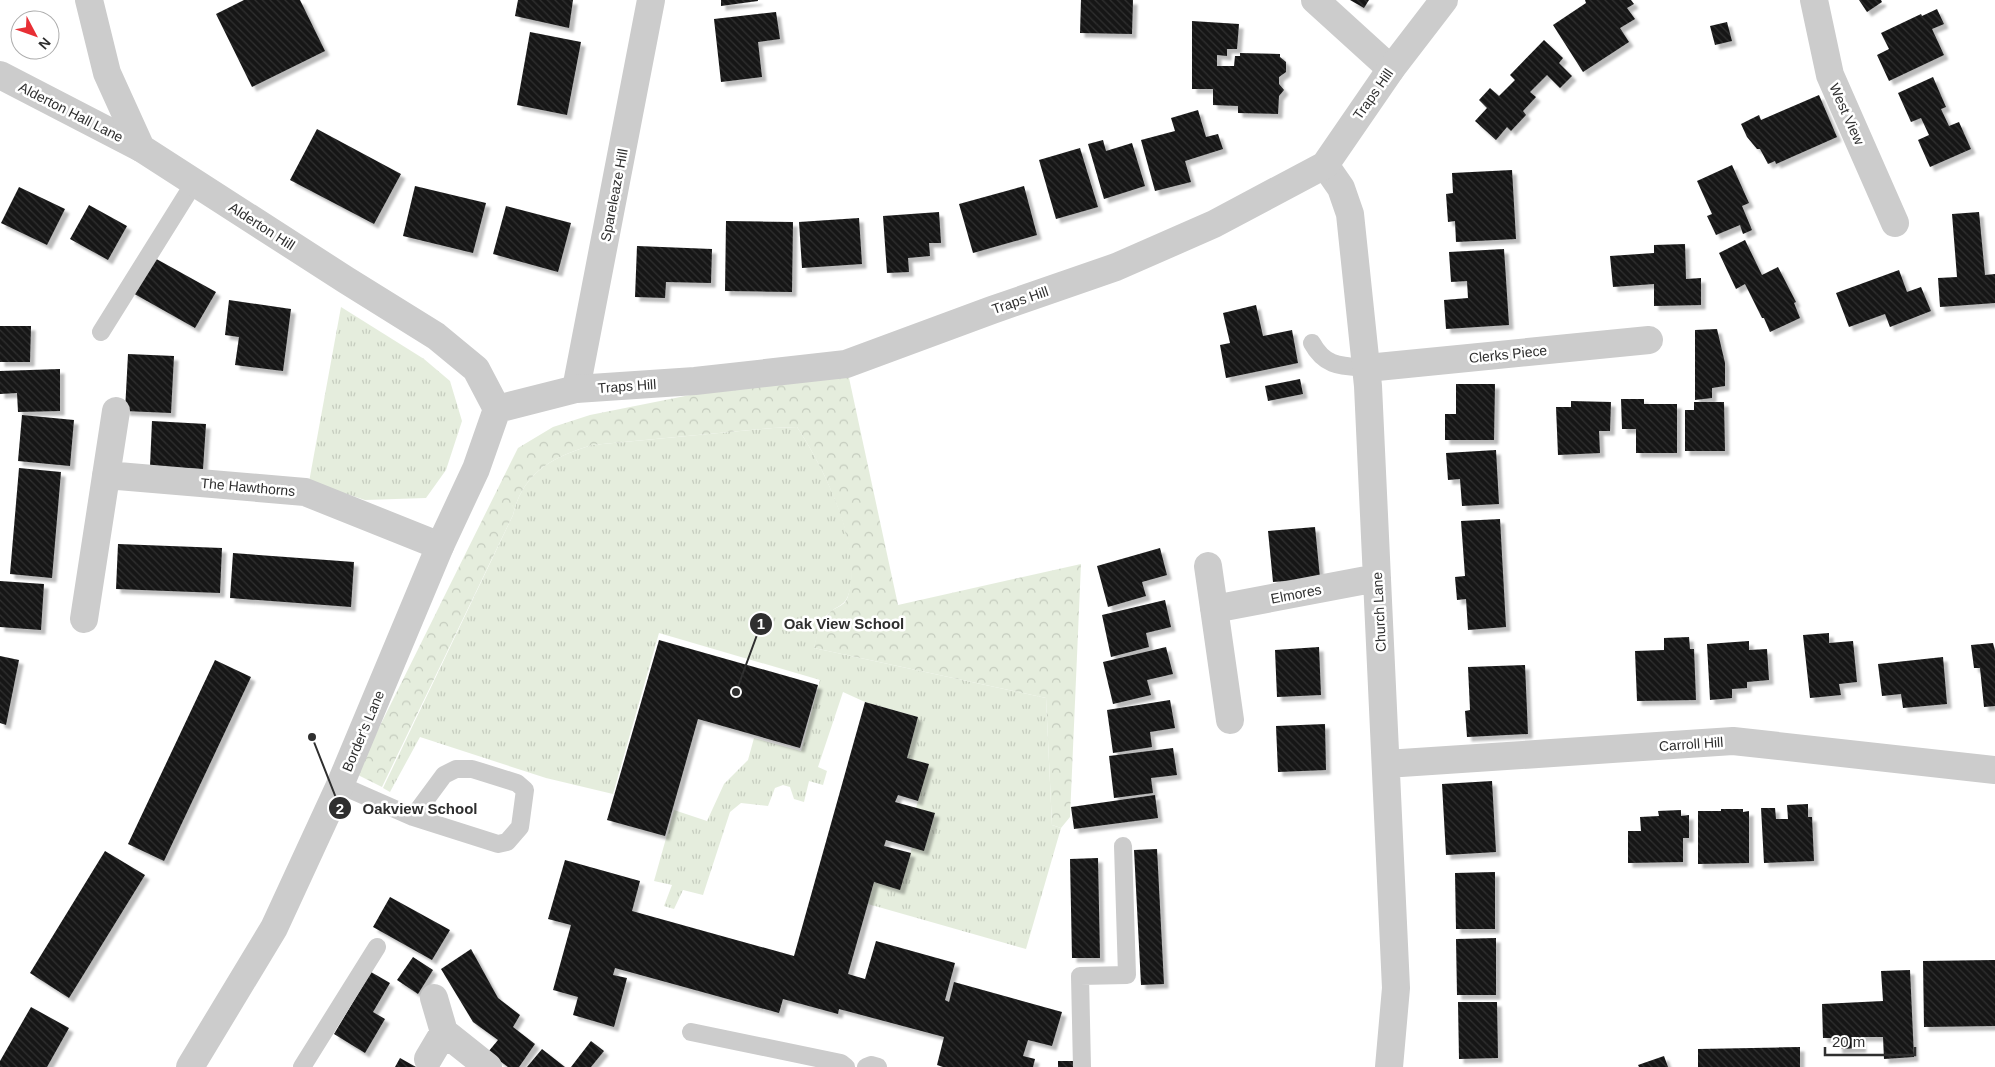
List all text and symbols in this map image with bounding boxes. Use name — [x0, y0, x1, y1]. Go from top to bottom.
north arrow — [10, 10, 60, 60]
text: N — [35, 34, 54, 53]
street label: Traps Hill — [1350, 65, 1396, 123]
street label: Alderton Hall Lane — [16, 79, 126, 145]
street label: West View — [1826, 81, 1868, 148]
street label: Spareleaze Hill — [597, 147, 631, 243]
street label: Alderton Hill — [226, 199, 298, 253]
street label: Traps Hill — [990, 283, 1050, 317]
street label: Clerks Piece — [1468, 342, 1548, 366]
street label: Traps Hill — [597, 376, 657, 396]
street label: The Hawthorns — [200, 475, 296, 499]
street label: Church Lane — [1369, 571, 1389, 652]
street label: Elmores — [1269, 581, 1323, 607]
callout: Oak View School — [749, 609, 914, 639]
text: 1 — [757, 615, 765, 632]
text: Oak View School — [784, 615, 904, 632]
street label: Border's Lane — [339, 688, 387, 774]
street label: Carroll Hill — [1658, 734, 1724, 754]
callout: Oakview School — [328, 793, 488, 823]
text: 2 — [336, 800, 344, 817]
text: Oakview School — [362, 800, 478, 817]
scale bar — [1825, 1024, 1915, 1056]
text: 20 m — [1832, 1033, 1865, 1050]

